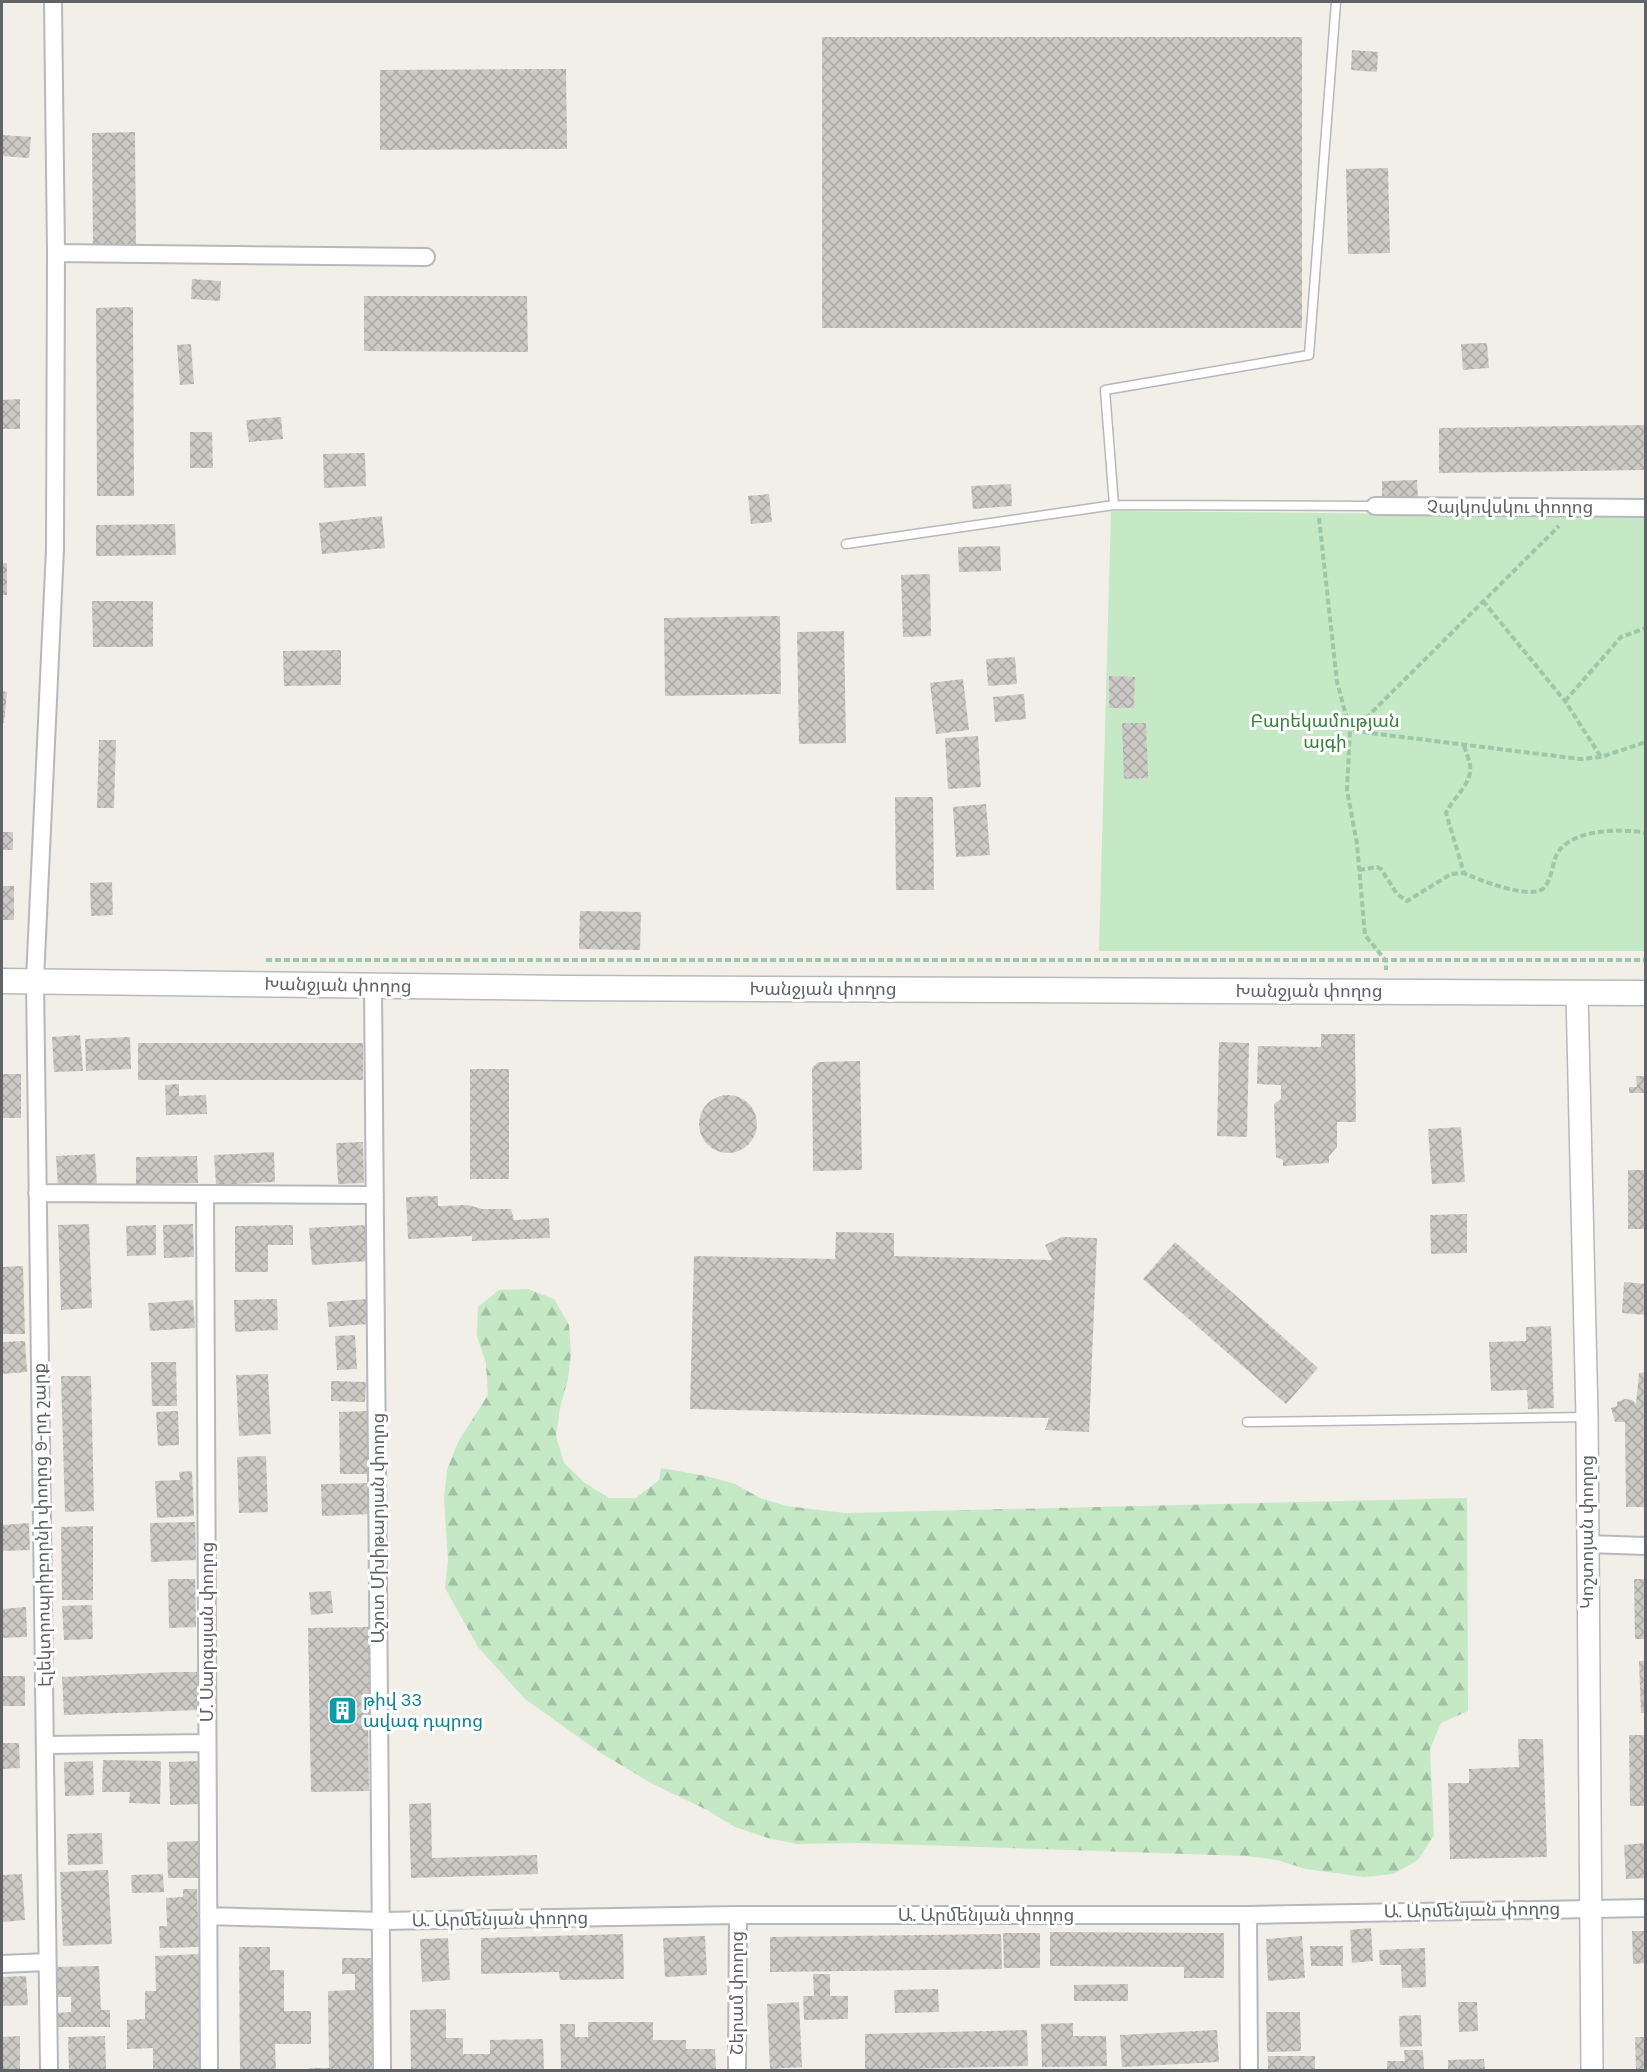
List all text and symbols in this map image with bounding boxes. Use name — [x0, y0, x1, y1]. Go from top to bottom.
street label: Չայկովսկու փողոց — [1427, 496, 1593, 518]
park label: Բարեկամության այգի — [1250, 710, 1400, 753]
street label: Խանջյան փողոց — [264, 973, 412, 997]
street label: Խանջյան փողոց — [749, 978, 897, 1000]
street label: Խանջյան փողոց — [1235, 980, 1383, 1002]
street label: Էլեկտրոպրիբորնի փողոց 9-րդ շարք — [28, 1363, 56, 1687]
street label: Աշոտ Մխիթարյան փողոց — [367, 1413, 389, 1643]
street label: Կոշտոյան փողոց — [1576, 1455, 1598, 1609]
street label: Մ. Սարգսյան փողոց — [196, 1542, 218, 1722]
place label: թիվ 33 ավագ դպրոց — [363, 1689, 483, 1732]
building icon: թիվ 33 ավագ դպրոց — [326, 1694, 358, 1726]
street label: Ա. Արմենյան փողոց — [1384, 1897, 1560, 1923]
street label: Ա. Արմենյան փողոց — [898, 1904, 1074, 1926]
street label: Ա. Արմենյան փողոց — [412, 1906, 588, 1932]
street label: Շերամ փողոց — [726, 1931, 748, 2055]

